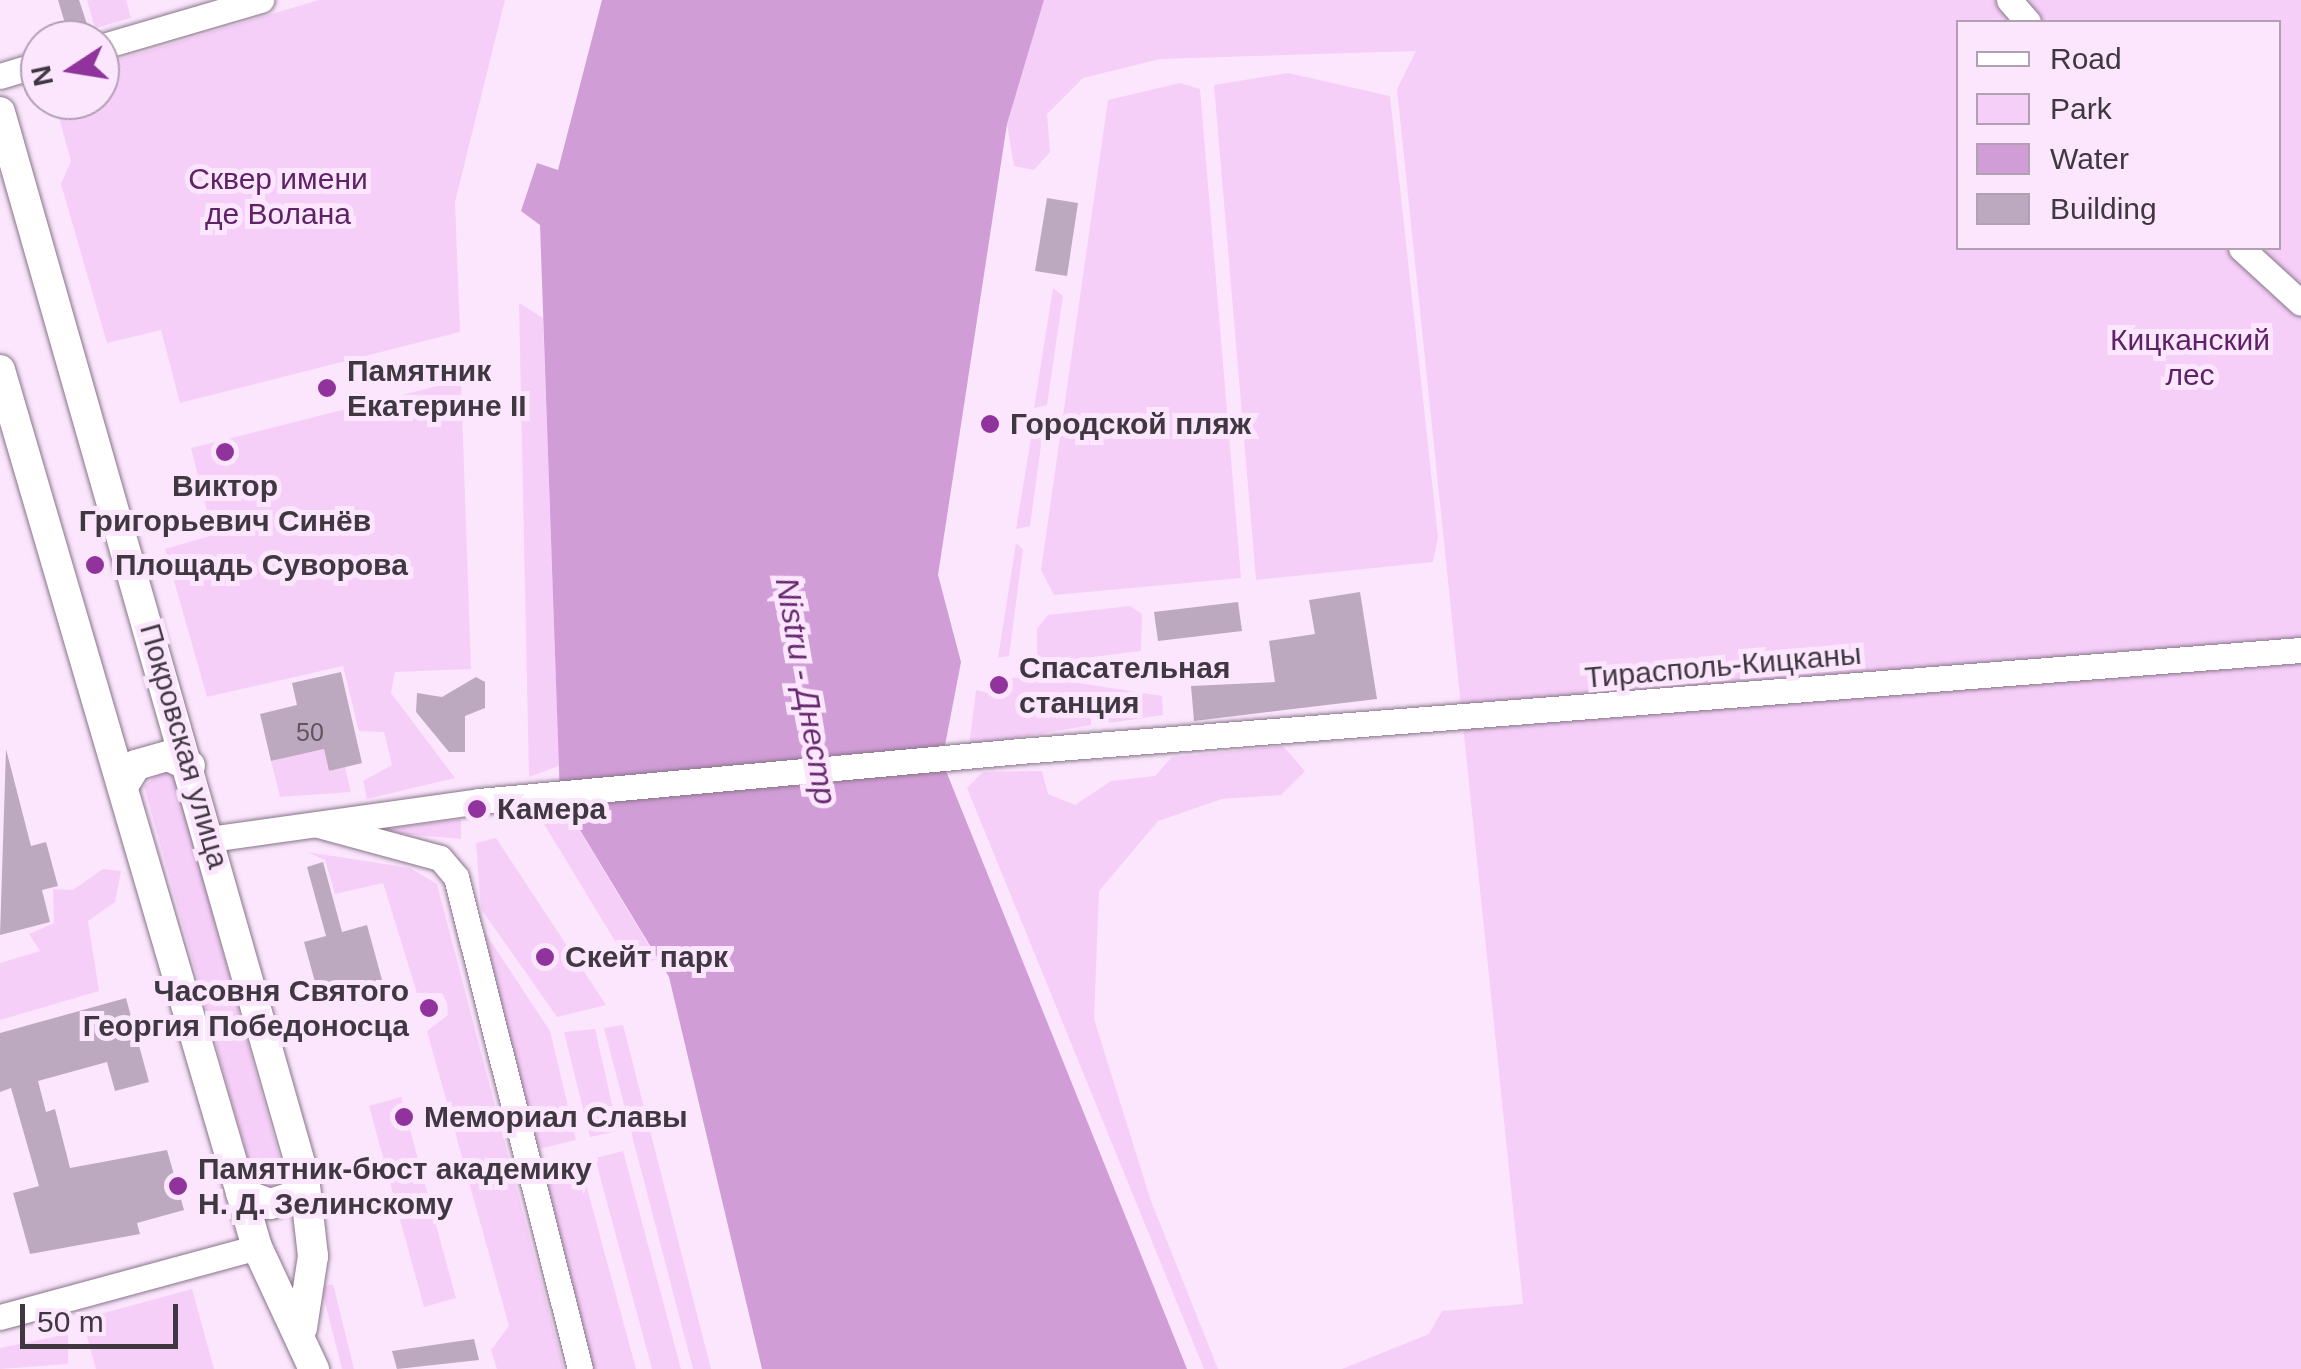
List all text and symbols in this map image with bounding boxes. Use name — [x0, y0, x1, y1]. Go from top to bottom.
north arrow — [20, 20, 120, 120]
legend — [1956, 20, 2281, 250]
text: Road — [2050, 42, 2122, 75]
text: N — [25, 63, 59, 89]
text: Park — [2050, 92, 2112, 125]
text: Water — [2050, 142, 2129, 175]
park label: Сквер имени де Волана — [188, 161, 368, 232]
text: Building — [2050, 192, 2157, 225]
park label: Кицканский лес — [2110, 322, 2270, 392]
place label: Памятник Екатерине II — [347, 353, 527, 424]
marker: Памятник Екатерине II — [316, 377, 338, 399]
place label: Городской пляж — [1010, 406, 1251, 442]
marker: Городской пляж — [979, 413, 1001, 435]
marker: Виктор Григорьевич Синёв — [214, 441, 236, 463]
place label: Виктор Григорьевич Синёв — [79, 468, 371, 538]
place label: Площадь Суворова — [115, 547, 408, 583]
marker: Площадь Суворова — [84, 554, 106, 576]
water label: Nistru - Днестр — [767, 575, 845, 807]
street label: Покровская улица — [132, 620, 236, 872]
street label: Тирасполь-Кицканы — [1583, 636, 1863, 696]
place label: Спасательная станция — [1019, 650, 1230, 720]
marker: Спасательная станция — [988, 674, 1010, 696]
house number: 50 — [296, 717, 324, 747]
place label: Камера — [497, 791, 606, 827]
marker: Камера — [466, 798, 488, 820]
place label: Скейт парк — [565, 939, 728, 975]
marker: Скейт парк — [534, 946, 556, 968]
place label: Часовня Святого Георгия Победоносца — [83, 973, 409, 1044]
marker: Часовня Святого Георгия Победоносца — [418, 997, 440, 1019]
place label: Мемориал Славы — [424, 1099, 688, 1135]
marker: Мемориал Славы — [393, 1106, 415, 1128]
place label: Памятник-бюст академику Н. Д. Зелинскому — [198, 1151, 592, 1222]
marker: Памятник-бюст академику Н. Д. Зелинскому — [167, 1175, 189, 1197]
scale bar — [25, 1284, 182, 1346]
text: 50 m — [37, 1305, 104, 1338]

